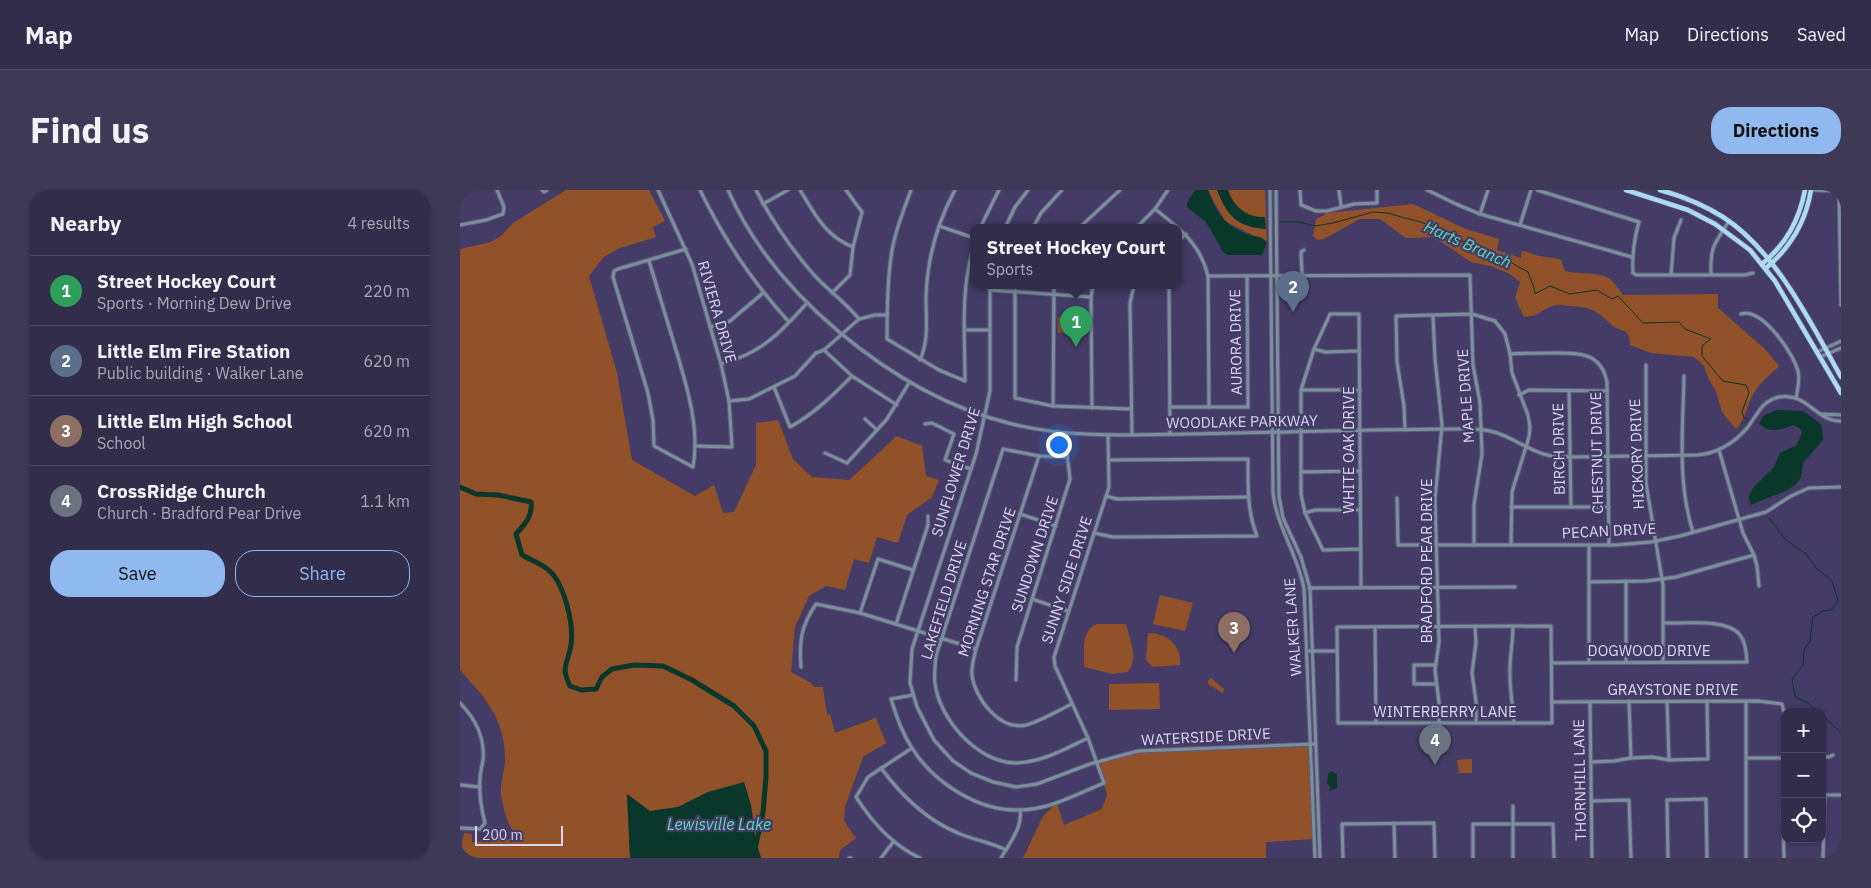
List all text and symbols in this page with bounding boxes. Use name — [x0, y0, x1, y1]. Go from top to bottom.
text: Map — [25, 19, 73, 51]
text: Map — [1624, 23, 1659, 46]
text: Directions — [1687, 23, 1769, 46]
text: Saved — [1797, 23, 1846, 46]
text: Find us — [30, 107, 149, 153]
button: Directions — [1711, 107, 1841, 154]
text: Nearby — [50, 209, 121, 237]
text: 4 results — [347, 213, 410, 233]
water label: Harts Branch — [1421, 216, 1515, 272]
popup — [970, 224, 1182, 289]
text: Street Hockey Court — [986, 235, 1166, 259]
street label: RIVIERA DRIVE — [694, 258, 741, 365]
text: Sports — [986, 259, 1033, 279]
text: Street Hockey Court — [97, 269, 276, 293]
pin: 2 — [1277, 271, 1309, 312]
text: 1 — [61, 281, 71, 301]
text: 220 m — [363, 281, 410, 301]
street label: AURORA DRIVE — [1225, 289, 1246, 395]
text: Sports · Morning Dew Drive — [97, 293, 292, 313]
pin: 1 — [1060, 306, 1092, 347]
text: Little Elm Fire Station — [97, 339, 290, 363]
street label: MAPLE DRIVE — [1453, 348, 1478, 444]
text: 2 — [61, 351, 71, 371]
text: 620 m — [363, 351, 410, 371]
text: Public building · Walker Lane — [97, 363, 304, 383]
street label: WHITE OAK DRIVE — [1339, 386, 1358, 514]
street label: CHESTNUT DRIVE — [1586, 392, 1607, 514]
street label: HICKORY DRIVE — [1625, 398, 1648, 510]
street label: BIRCH DRIVE — [1548, 403, 1569, 495]
street label: SUNFLOWER DRIVE — [927, 405, 984, 539]
text: Little Elm High School — [97, 409, 292, 433]
street label: WOODLAKE PARKWAY — [1166, 411, 1318, 432]
text: 3 — [61, 421, 71, 441]
text: 620 m — [363, 421, 410, 441]
your location — [1046, 432, 1072, 458]
text: School — [97, 433, 146, 453]
street label: BRADFORD PEAR DRIVE — [1417, 478, 1436, 644]
text: CrossRidge Church — [97, 479, 266, 503]
text: 4 — [61, 491, 71, 511]
text: 1.1 km — [360, 491, 410, 511]
street label: SUNDOWN DRIVE — [1007, 493, 1062, 614]
text: Church · Bradford Pear Drive — [97, 503, 301, 523]
street label: MORNING STAR DRIVE — [953, 505, 1020, 659]
street label: SUNNY SIDE DRIVE — [1037, 514, 1096, 646]
street label: PECAN DRIVE — [1561, 519, 1657, 542]
street label: LAKEFIELD DRIVE — [916, 538, 971, 662]
button: Save — [50, 550, 225, 597]
button: Share — [235, 550, 410, 597]
street label: WALKER LANE — [1280, 577, 1305, 677]
pin: 3 — [1218, 612, 1250, 653]
street label: DOGWOOD DRIVE — [1588, 641, 1710, 660]
street label: GRAYSTONE DRIVE — [1607, 680, 1739, 699]
street label: WINTERBERRY LANE — [1373, 702, 1517, 721]
map controls — [1781, 708, 1826, 843]
button: + — [1781, 708, 1826, 753]
street label: THORNHILL LANE — [1569, 719, 1590, 841]
street label: WATERSIDE DRIVE — [1141, 724, 1271, 749]
pin: 4 — [1419, 724, 1451, 765]
button: − — [1781, 753, 1826, 798]
button: locate — [1781, 798, 1826, 843]
water label: Lewisville Lake — [667, 814, 771, 834]
scale bar — [475, 823, 562, 846]
text: 200 m — [482, 826, 523, 844]

